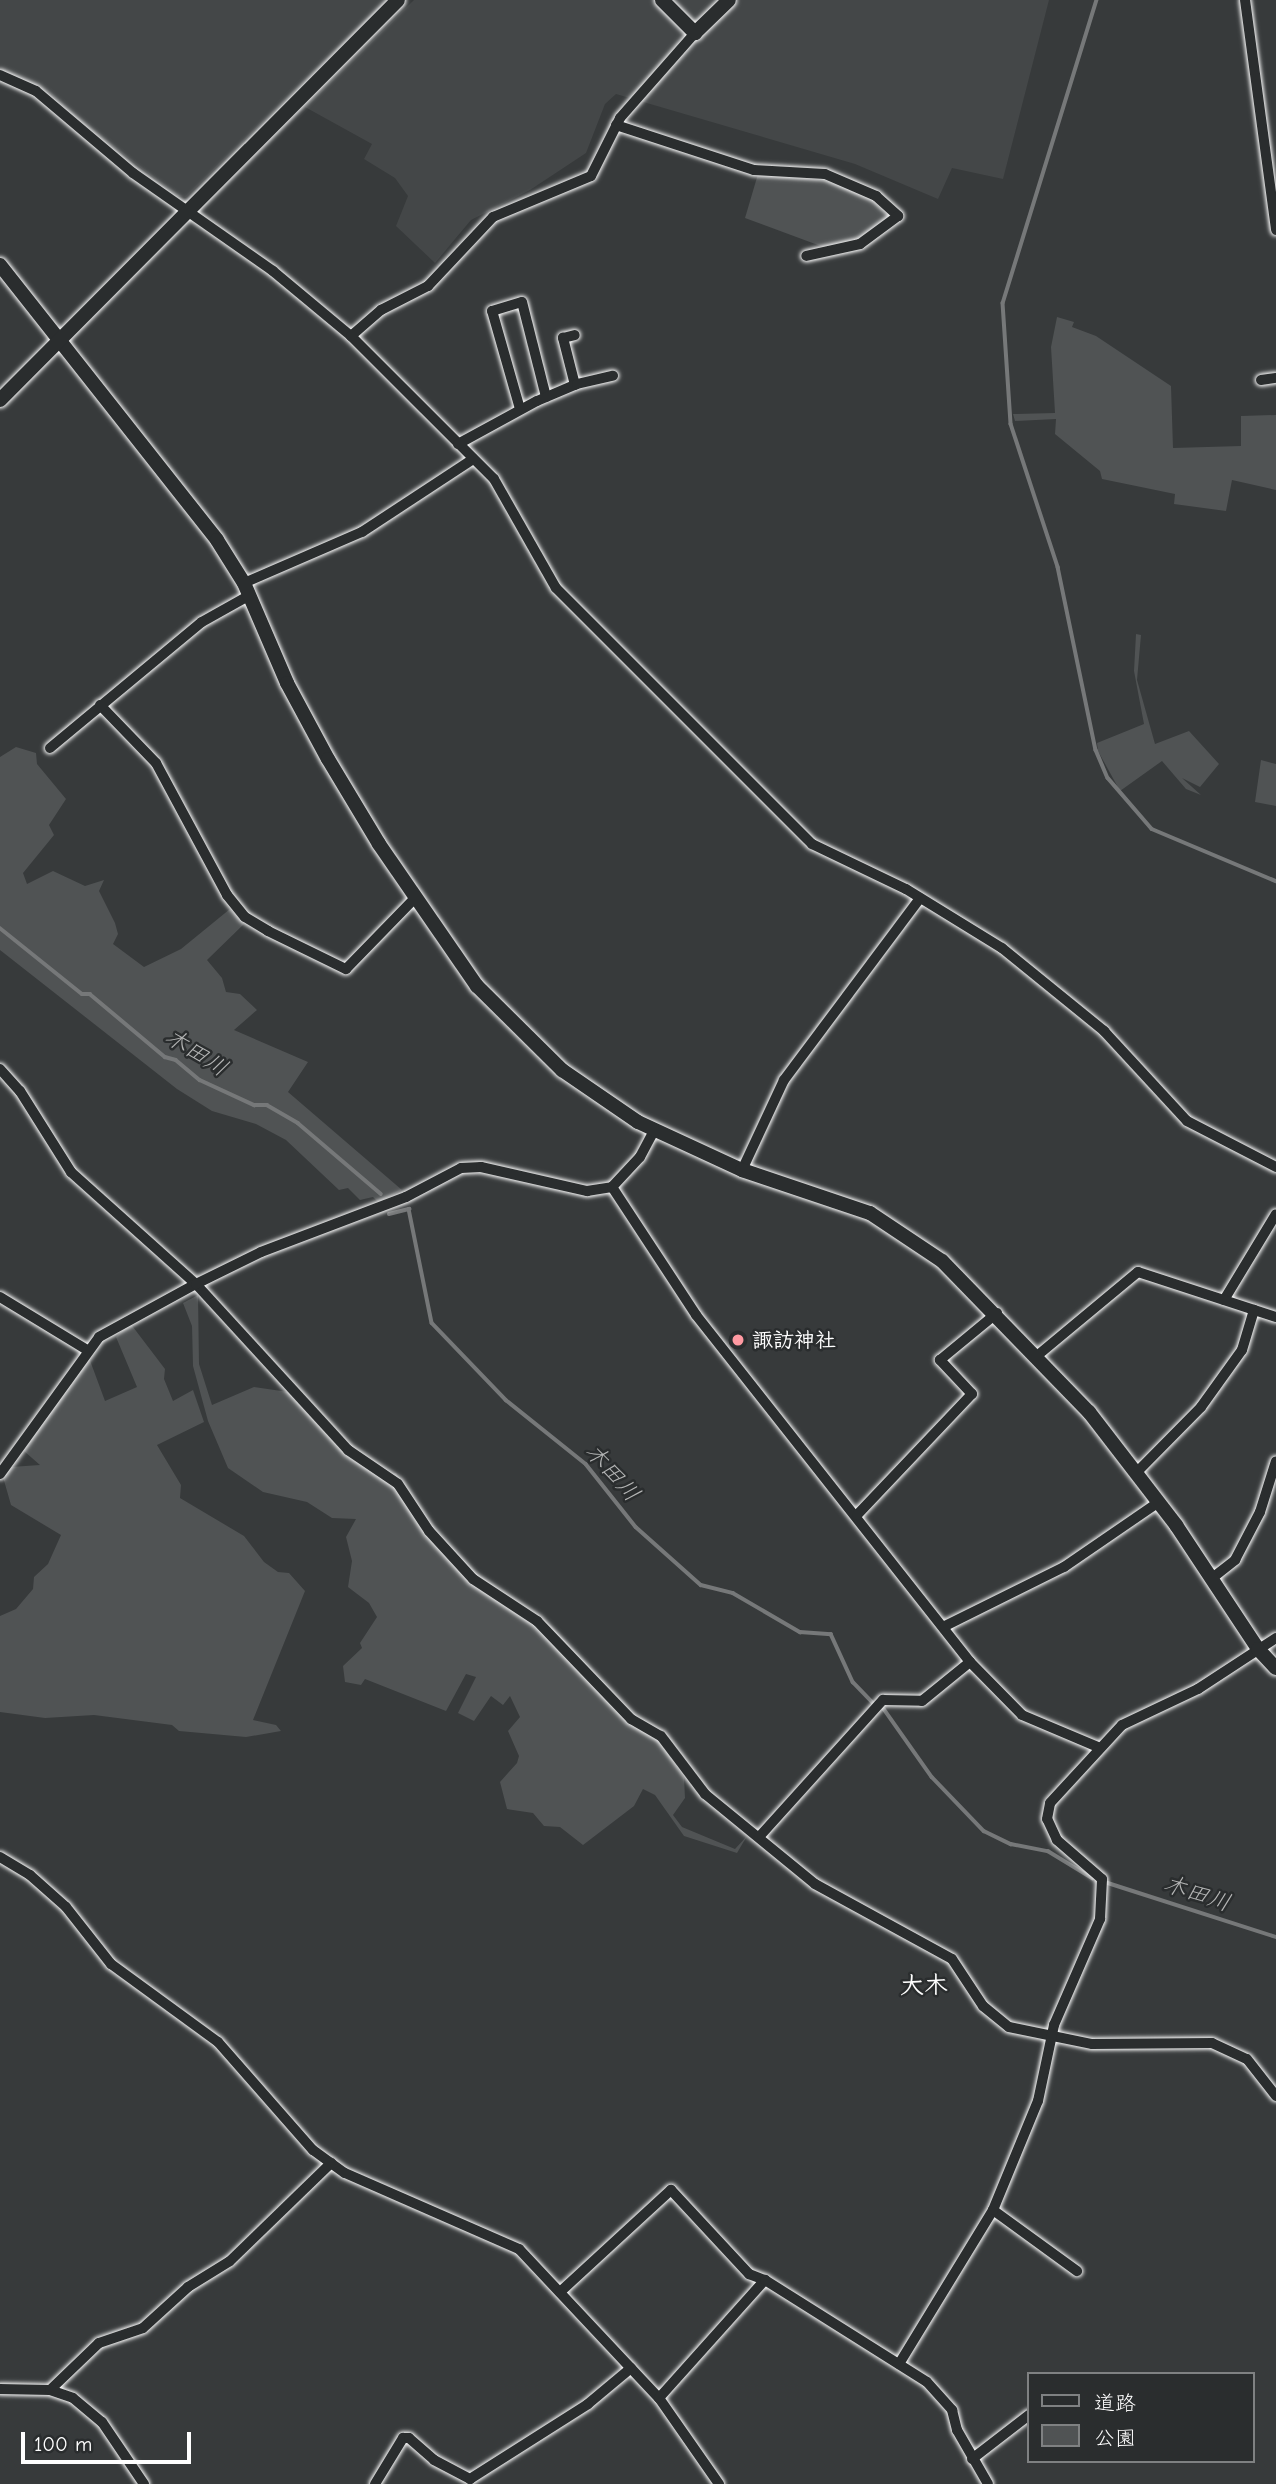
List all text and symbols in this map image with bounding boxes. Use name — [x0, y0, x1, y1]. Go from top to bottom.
water label: 木田川 — [159, 1023, 233, 1083]
place label: 諏訪神社 — [752, 1327, 836, 1353]
marker: 諏訪神社 — [730, 1332, 746, 1348]
water label: 木田川 — [579, 1438, 645, 1508]
water label: 木田川 — [1160, 1870, 1234, 1918]
district label: 大木 — [900, 1972, 948, 2000]
legend — [1028, 2372, 1255, 2463]
text: 道路 — [1094, 2391, 1136, 2415]
scale bar — [24, 2418, 194, 2462]
text: 公園 — [1094, 2426, 1136, 2450]
text: 100 m — [34, 2432, 92, 2456]

